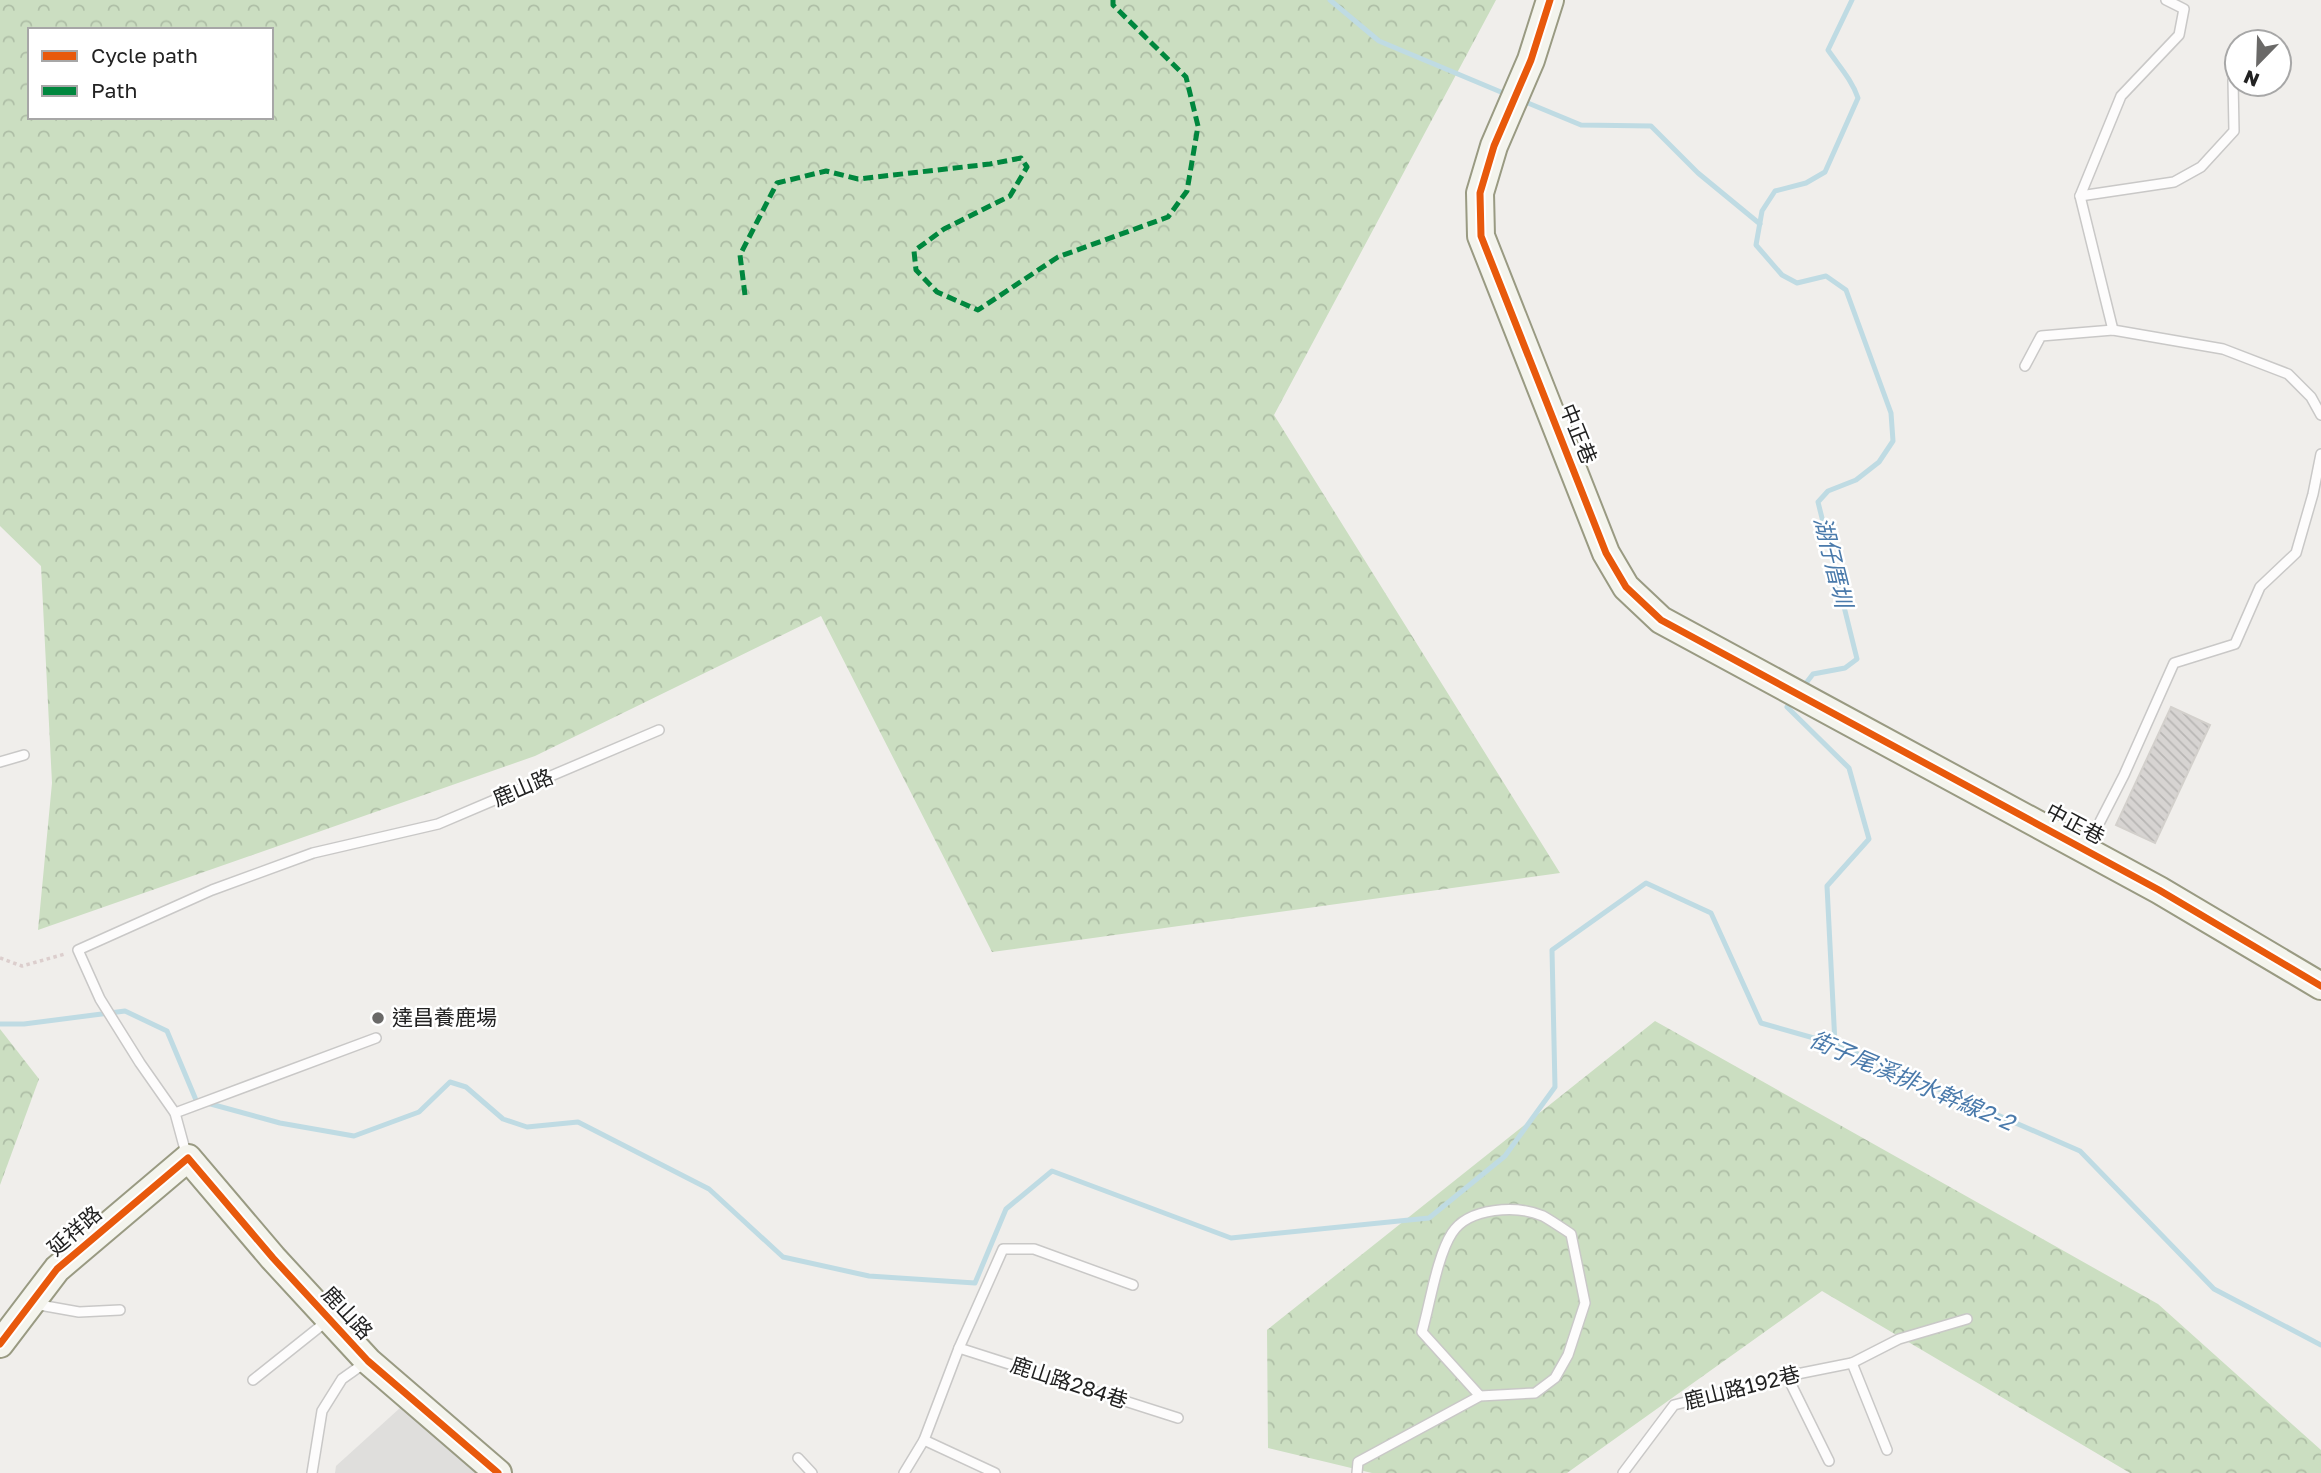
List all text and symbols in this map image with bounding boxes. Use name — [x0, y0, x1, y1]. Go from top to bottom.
legend — [28, 28, 273, 119]
north arrow — [2223, 28, 2293, 98]
text: Cycle path — [91, 42, 198, 68]
text: N — [2240, 66, 2262, 93]
text: Path — [91, 77, 138, 103]
street label: 中正巷 — [1555, 400, 1603, 468]
water label: 湖仔厝圳 — [1809, 514, 1859, 613]
street label: 鹿山路 — [489, 763, 557, 811]
street label: 中正巷 — [2042, 797, 2109, 849]
place label: 達昌養鹿場 — [392, 1004, 497, 1030]
marker: 達昌養鹿場 — [370, 1010, 386, 1026]
water label: 街子尾溪排水幹線2-2 — [1806, 1024, 2021, 1137]
street label: 延祥路 — [42, 1200, 107, 1261]
street label: 鹿山路 — [317, 1280, 379, 1344]
street label: 鹿山路284巷 — [1007, 1351, 1131, 1413]
street label: 鹿山路192巷 — [1681, 1360, 1803, 1414]

